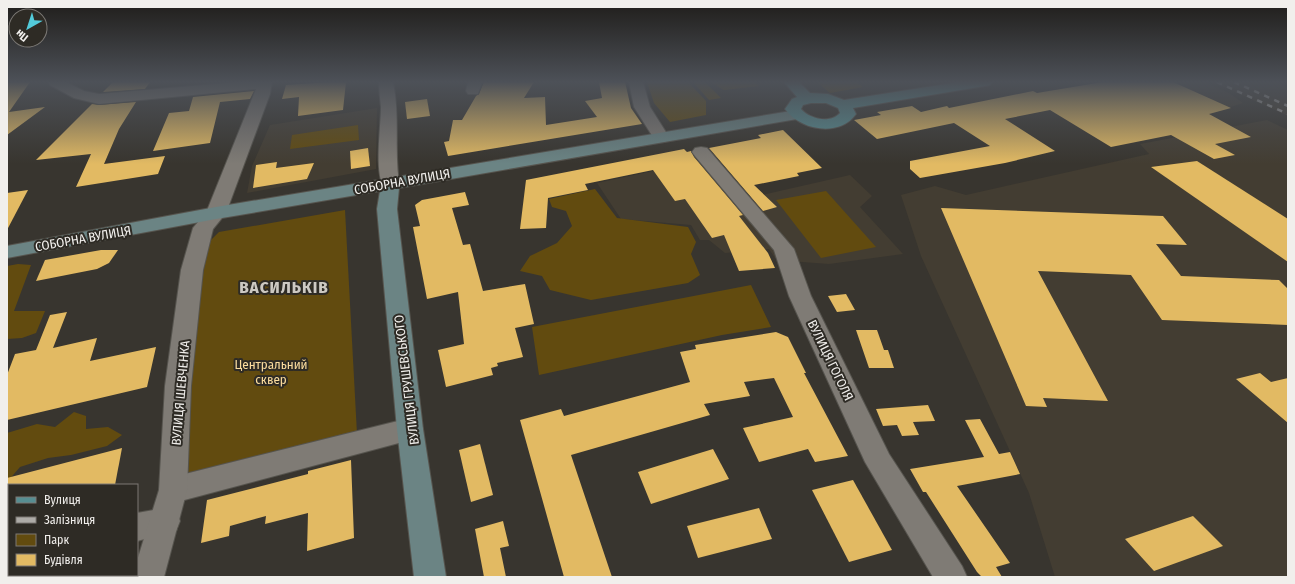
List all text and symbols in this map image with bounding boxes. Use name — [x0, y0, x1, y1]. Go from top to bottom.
north arrow — [8, 8, 48, 48]
text: Пн — [13, 26, 31, 44]
street label: СОБОРНА ВУЛИЦЯ — [353, 166, 451, 197]
street label: СОБОРНА ВУЛИЦЯ — [34, 223, 132, 254]
district label: ВАСИЛЬКІВ — [239, 277, 329, 298]
street label: ВУЛИЦЯ ГРУШЕВСЬКОГО — [391, 314, 422, 446]
street label: ВУЛИЦЯ ГОГОЛЯ — [805, 318, 857, 403]
street label: ВУЛИЦЯ ШЕВЧЕНКА — [168, 340, 193, 446]
park label: Центральний сквер — [234, 357, 308, 387]
legend — [8, 484, 138, 576]
text: Вулиця — [44, 493, 81, 507]
text: Залізниця — [44, 513, 95, 527]
text: Парк — [44, 533, 70, 547]
text: Будівля — [44, 553, 83, 567]

